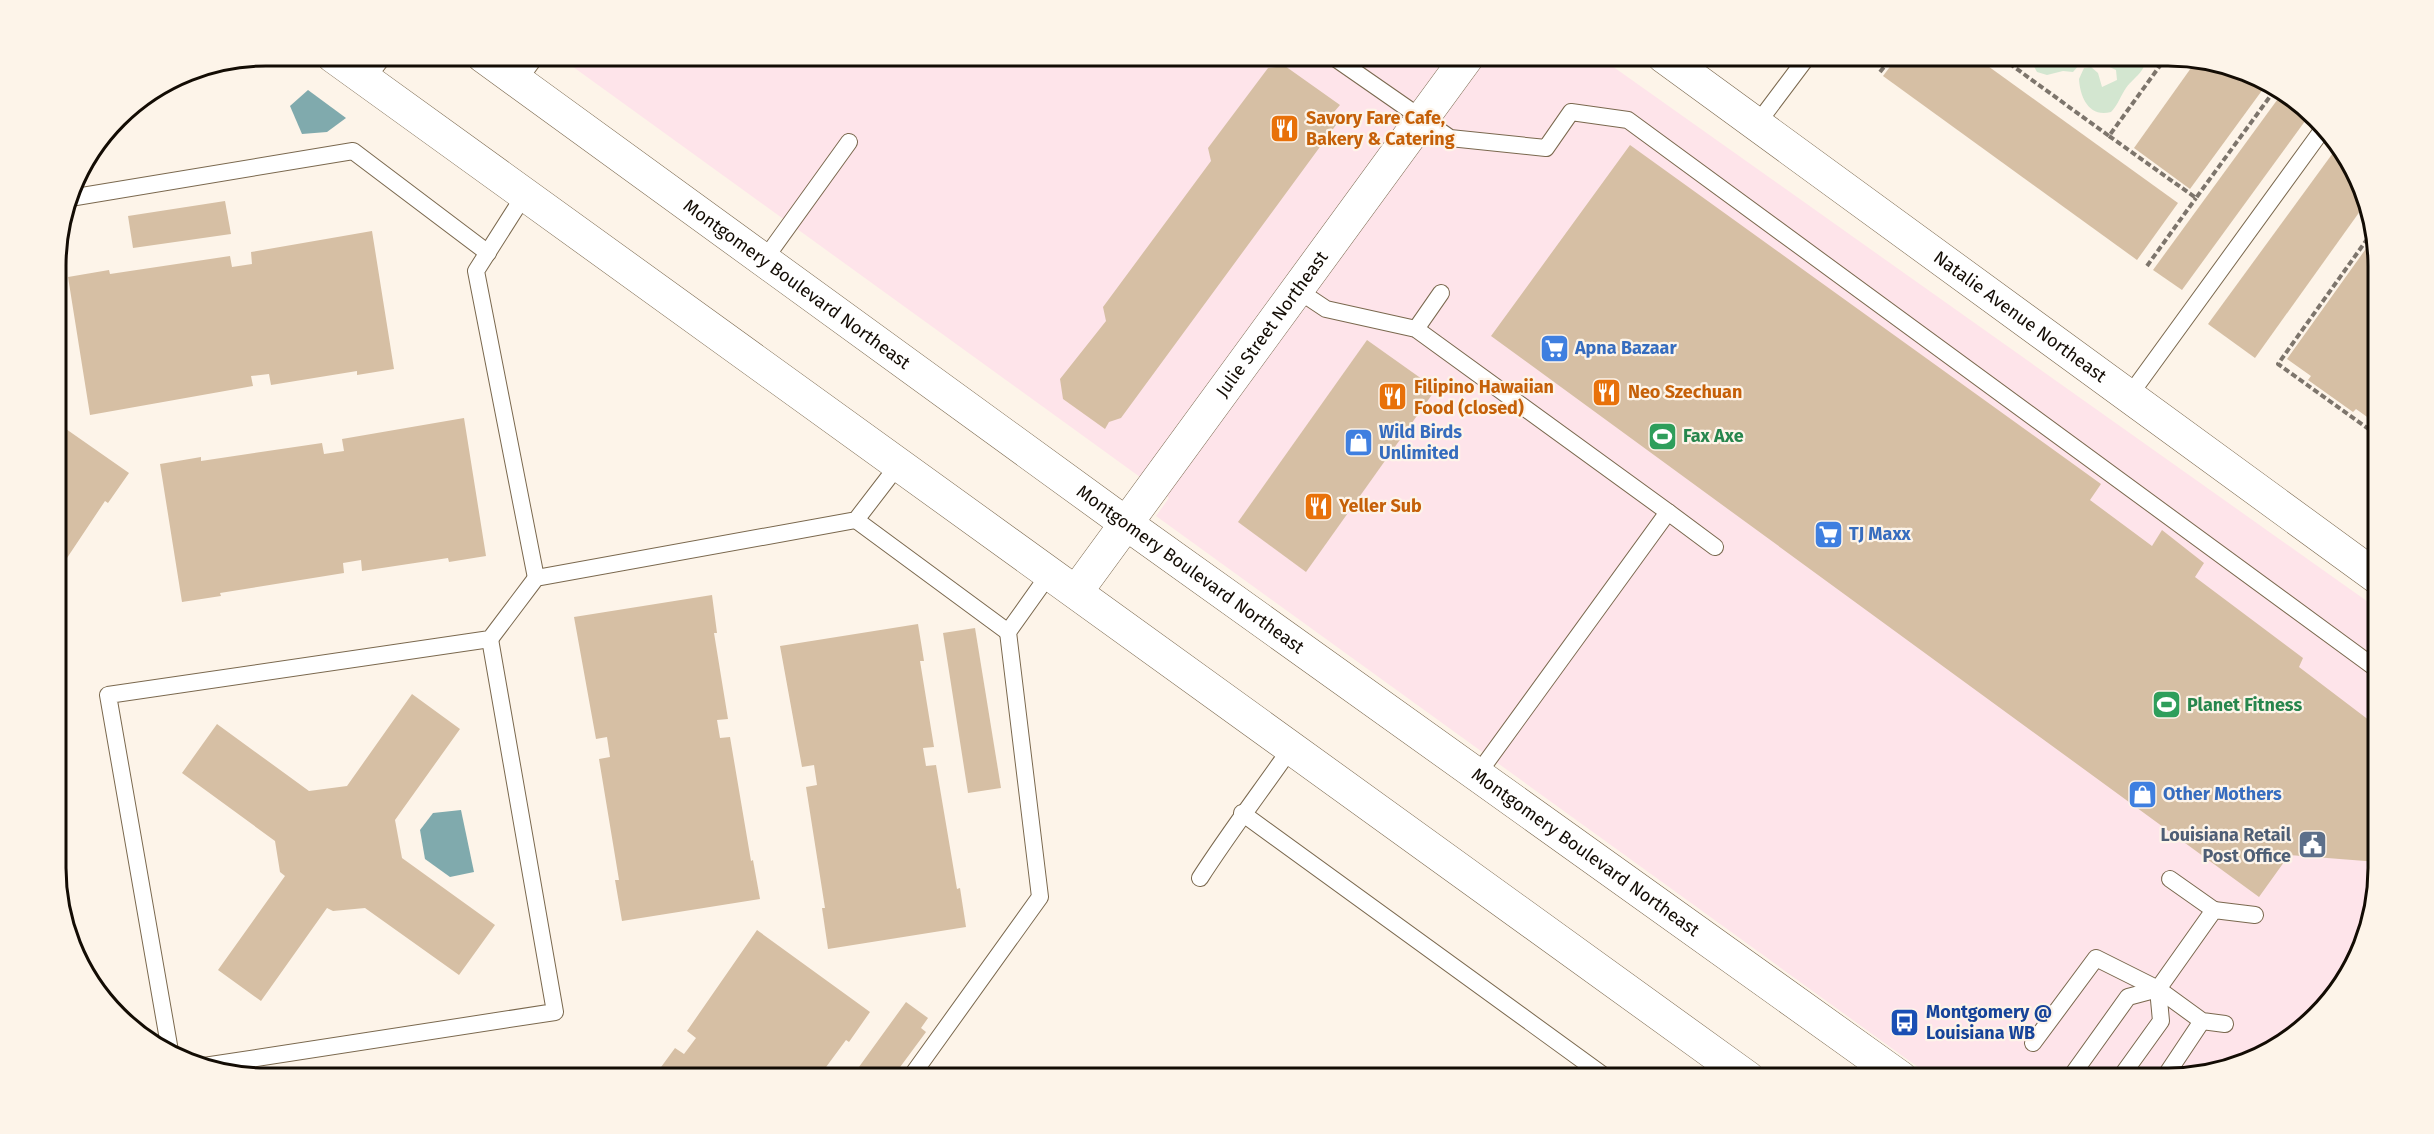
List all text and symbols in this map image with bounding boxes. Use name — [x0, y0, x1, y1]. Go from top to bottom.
place label: Savory Fare Cafe, Bakery & Catering — [1306, 107, 1455, 150]
restaurant icon: Savory Fare Cafe, Bakery & Catering — [1269, 112, 1301, 144]
street label: Montgomery Boulevard Northeast — [679, 194, 915, 374]
street label: Julie Street Northeast — [1211, 246, 1333, 401]
street label: Natalie Avenue Northeast — [1929, 246, 2111, 387]
supermarket icon: Apna Bazaar — [1538, 332, 1570, 364]
place label: Apna Bazaar — [1574, 337, 1677, 359]
place label: Filipino Hawaiian Food (closed) — [1414, 376, 1554, 419]
restaurant icon: Neo Szechuan — [1591, 376, 1623, 408]
restaurant icon: Filipino Hawaiian Food (closed) — [1377, 381, 1409, 413]
place label: Neo Szechuan — [1628, 381, 1742, 403]
sports icon: Fax Axe — [1646, 420, 1678, 452]
place label: Wild Birds Unlimited — [1379, 421, 1462, 464]
place label: Fax Axe — [1683, 425, 1744, 447]
shop icon: Wild Birds Unlimited — [1342, 426, 1374, 458]
street label: Montgomery Boulevard Northeast — [1072, 480, 1309, 659]
restaurant icon: Yeller Sub — [1302, 490, 1334, 522]
place label: Yeller Sub — [1338, 495, 1422, 517]
supermarket icon: TJ Maxx — [1812, 518, 1844, 550]
place label: TJ Maxx — [1849, 523, 1912, 545]
sports icon: Planet Fitness — [2150, 689, 2182, 721]
place label: Planet Fitness — [2187, 694, 2302, 716]
street label: Montgomery Boulevard Northeast — [1467, 763, 1704, 942]
shop icon: Other Mothers — [2126, 778, 2158, 810]
place label: Other Mothers — [2163, 783, 2282, 805]
place label: Louisiana Retail Post Office — [2160, 824, 2292, 867]
public building icon: Louisiana Retail Post Office — [2296, 829, 2328, 861]
place label: Montgomery @ Louisiana WB — [1926, 1001, 2052, 1044]
bus stop icon: Montgomery @ Louisiana WB — [1889, 1006, 1921, 1038]

